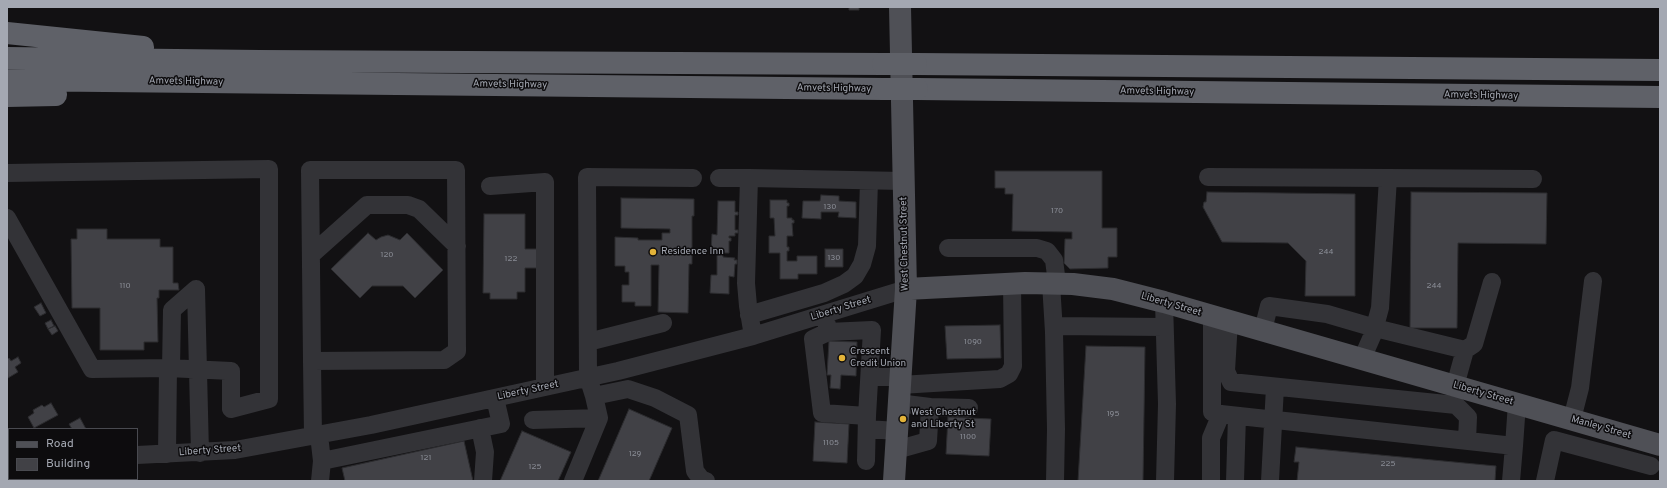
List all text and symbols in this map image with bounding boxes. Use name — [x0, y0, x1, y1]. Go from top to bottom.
street label: Amvets Highway — [149, 75, 223, 89]
street label: Amvets Highway — [473, 78, 547, 92]
street label: Amvets Highway — [797, 82, 871, 96]
street label: Amvets Highway — [1120, 85, 1194, 99]
street label: Amvets Highway — [1444, 89, 1518, 103]
street label: West Chestnut Street — [898, 197, 912, 291]
house number: 130 — [824, 202, 836, 212]
house number: 170 — [1051, 206, 1063, 216]
place label: Residence Inn — [661, 246, 724, 258]
marker: Residence Inn — [648, 247, 658, 257]
house number: 244 — [1319, 247, 1333, 257]
house number: 120 — [380, 250, 394, 260]
house number: 130 — [828, 253, 840, 263]
house number: 122 — [505, 254, 517, 264]
house number: 110 — [119, 281, 131, 291]
house number: 244 — [1427, 281, 1441, 291]
street label: Liberty Street — [1139, 291, 1203, 319]
street label: Liberty Street — [810, 294, 872, 324]
house number: 1090 — [964, 337, 982, 347]
place label: Crescent Credit Union — [850, 346, 906, 370]
marker: Crescent Credit Union — [837, 353, 847, 363]
street label: Liberty Street — [496, 379, 560, 403]
street label: Liberty Street — [1451, 380, 1515, 408]
place label: West Chestnut and Liberty St — [911, 407, 976, 430]
house number: 195 — [1107, 409, 1119, 419]
marker: West Chestnut and Liberty St — [898, 414, 908, 424]
street label: Manley Street — [1570, 414, 1632, 442]
legend — [8, 428, 138, 480]
house number: 1100 — [960, 432, 976, 442]
text: Road — [46, 436, 74, 452]
house number: 1105 — [823, 438, 839, 448]
street label: Liberty Street — [179, 443, 241, 459]
house number: 129 — [629, 449, 641, 459]
house number: 121 — [421, 453, 431, 463]
text: Building — [46, 456, 90, 472]
house number: 225 — [1381, 459, 1395, 469]
house number: 125 — [529, 462, 541, 472]

